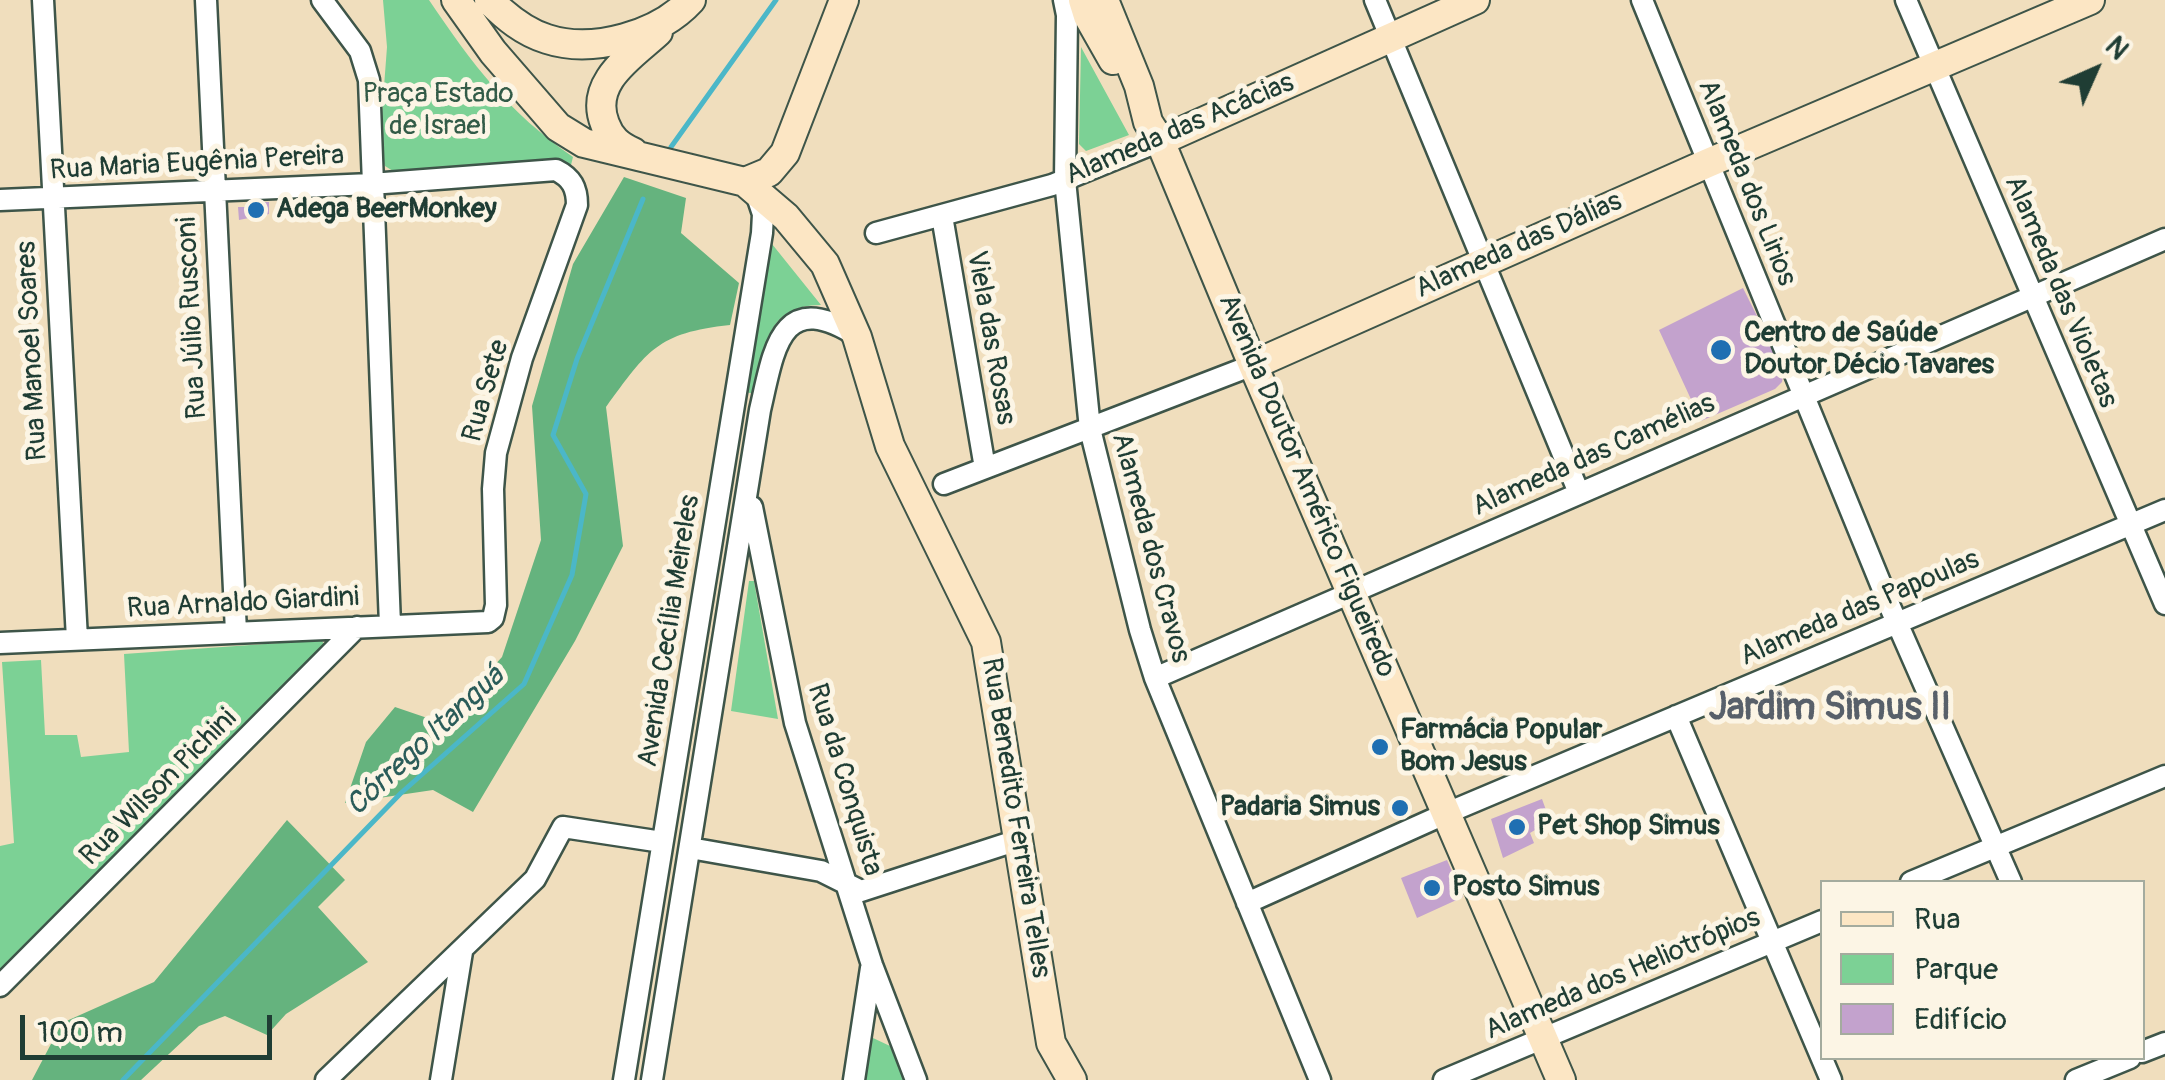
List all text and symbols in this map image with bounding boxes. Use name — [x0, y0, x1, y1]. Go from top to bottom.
north arrow — [2045, 20, 2145, 120]
text: N — [2097, 29, 2136, 68]
street label: Alameda das Acácias — [1061, 67, 1299, 193]
street label: Alameda dos Lirios — [1689, 75, 1803, 291]
park label: Praça Estado de Israel — [362, 78, 514, 144]
street label: Rua Maria Eugênia Pereira — [49, 140, 345, 188]
street label: Alameda das Violetas — [1996, 171, 2124, 413]
street label: Alameda das Dálias — [1411, 185, 1627, 307]
place label: Adega BeerMonkey — [276, 193, 497, 227]
marker: Adega BeerMonkey — [245, 199, 267, 221]
street label: Rua Júlio Rusconi — [171, 216, 215, 420]
street label: Rua Manoel Soares — [10, 240, 56, 462]
street label: Viela das Rosas — [958, 248, 1022, 428]
street label: Avenida Doutor Américo Figueiredo — [1210, 289, 1402, 683]
place label: Centro de Saúde Doutor Décio Tavares — [1744, 317, 1994, 383]
street label: Rua Sete — [456, 336, 518, 446]
marker: Centro de Saúde Doutor Décio Tavares — [1708, 337, 1734, 363]
street label: Alameda das Camélias — [1468, 387, 1720, 525]
street label: Alameda dos Cravos — [1103, 429, 1197, 667]
street label: Avenida Cecília Meireles — [632, 493, 708, 769]
street label: Alameda das Papoulas — [1735, 543, 1985, 675]
street label: Rua Arnaldo Giardini — [126, 581, 360, 627]
street label: Rua Benedito Ferreira Telles — [973, 656, 1057, 980]
water label: Córrego Itanguá — [339, 660, 513, 824]
street label: Rua da Conquista — [799, 680, 889, 880]
district label: Jardim Simus II — [1709, 686, 1951, 732]
street label: Rua Wilson Pichini — [74, 703, 244, 873]
place label: Farmácia Popular Bom Jesus — [1400, 714, 1602, 780]
marker: Farmácia Popular Bom Jesus — [1369, 736, 1391, 758]
place label: Padaria Simus — [1220, 791, 1380, 825]
marker: Padaria Simus — [1389, 797, 1411, 819]
place label: Pet Shop Simus — [1537, 810, 1720, 844]
marker: Pet Shop Simus — [1506, 816, 1528, 838]
place label: Posto Simus — [1452, 871, 1600, 905]
marker: Posto Simus — [1421, 877, 1443, 899]
legend — [1820, 880, 2145, 1060]
text: Rua — [1914, 901, 1960, 938]
street label: Alameda dos Heliotrópios — [1480, 902, 1766, 1048]
text: Parque — [1914, 951, 1998, 988]
scale bar — [25, 995, 278, 1057]
text: Edifício — [1914, 1001, 2007, 1038]
text: 100 m — [37, 1014, 123, 1051]

